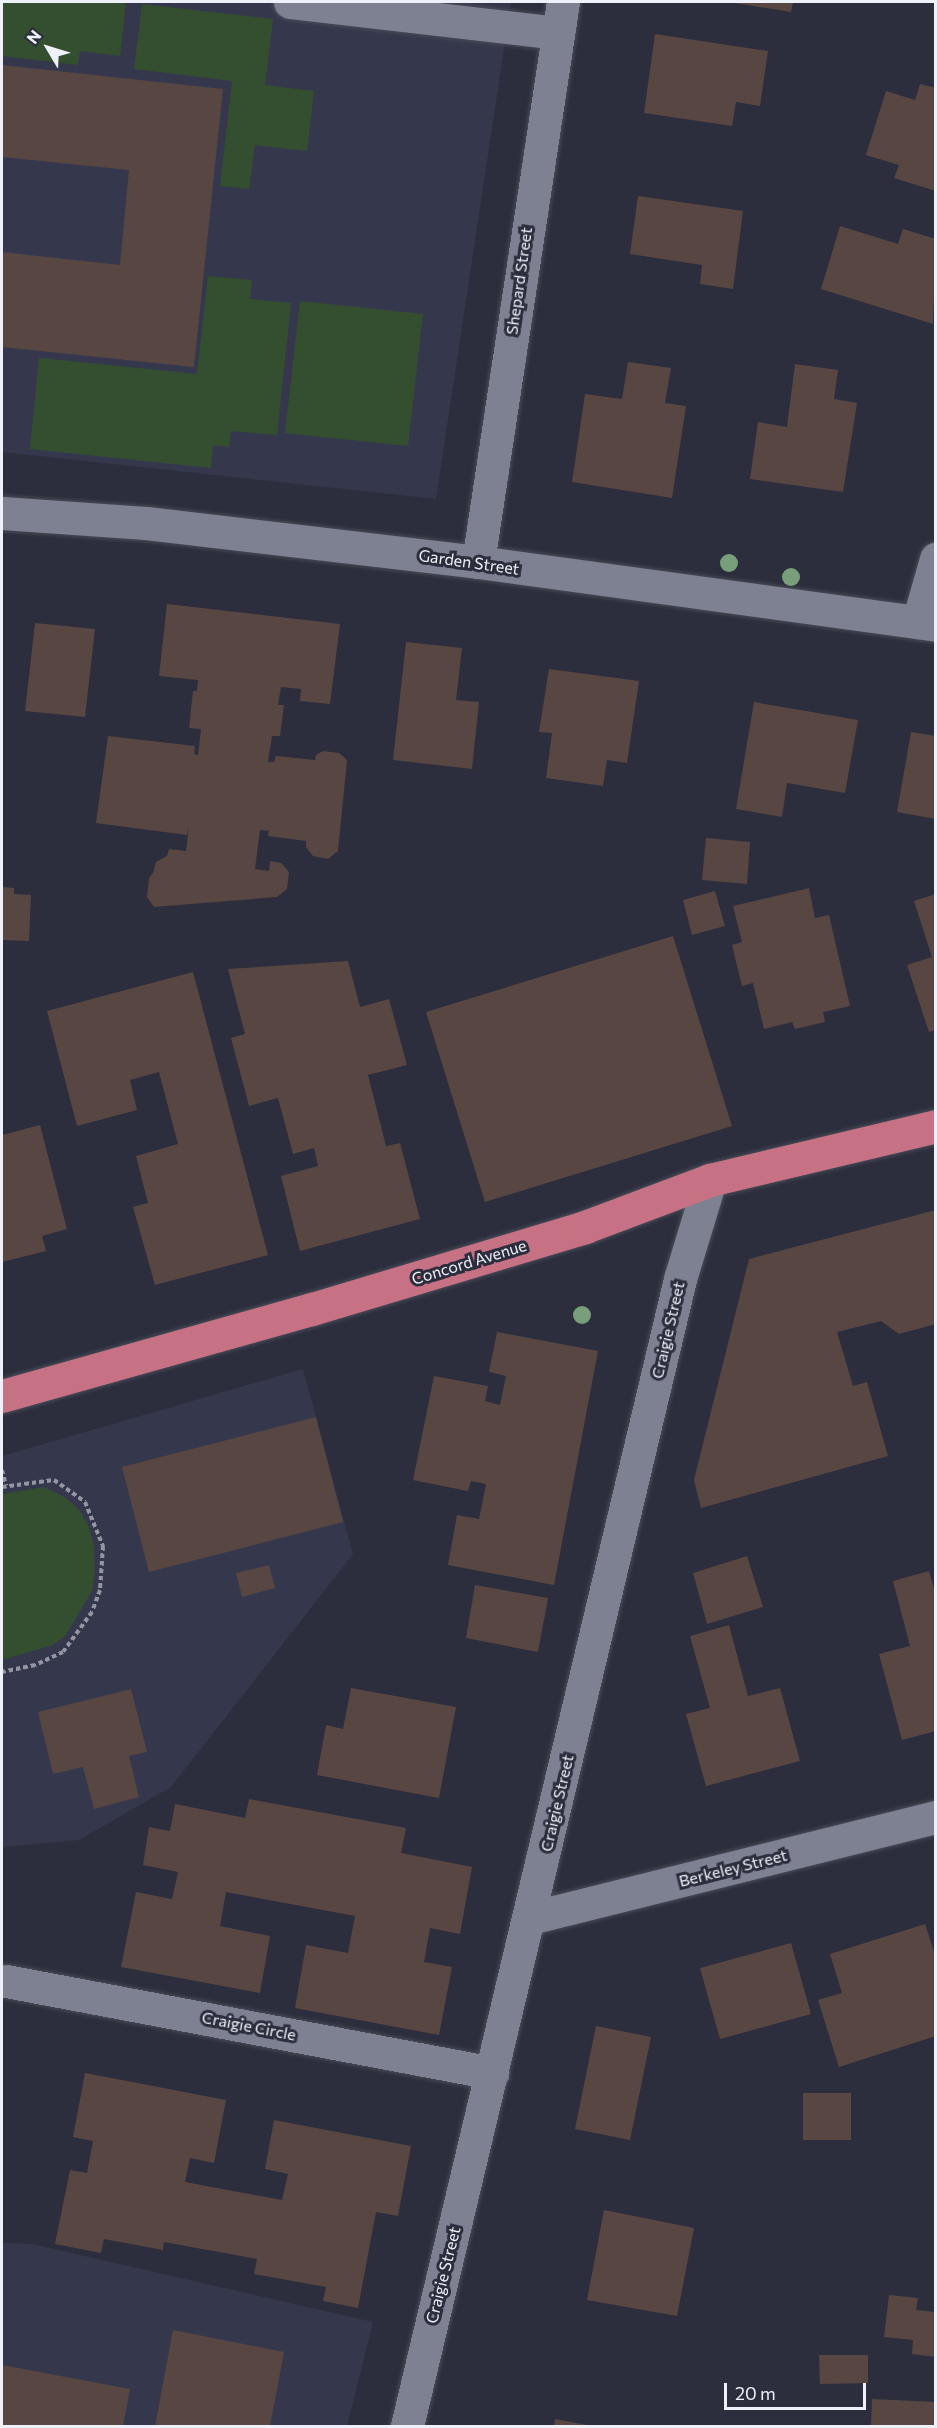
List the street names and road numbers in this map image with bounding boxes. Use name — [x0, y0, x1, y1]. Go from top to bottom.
street label: Shepard Street — [502, 226, 536, 336]
street label: Garden Street — [417, 545, 521, 579]
street label: Concord Avenue — [409, 1235, 529, 1289]
street label: Craigie Street — [647, 1280, 689, 1380]
street label: Craigie Street — [536, 1753, 578, 1853]
street label: Berkeley Street — [677, 1845, 789, 1891]
street label: Craigie Circle — [200, 2007, 298, 2045]
street label: Craigie Street — [422, 2225, 464, 2325]

